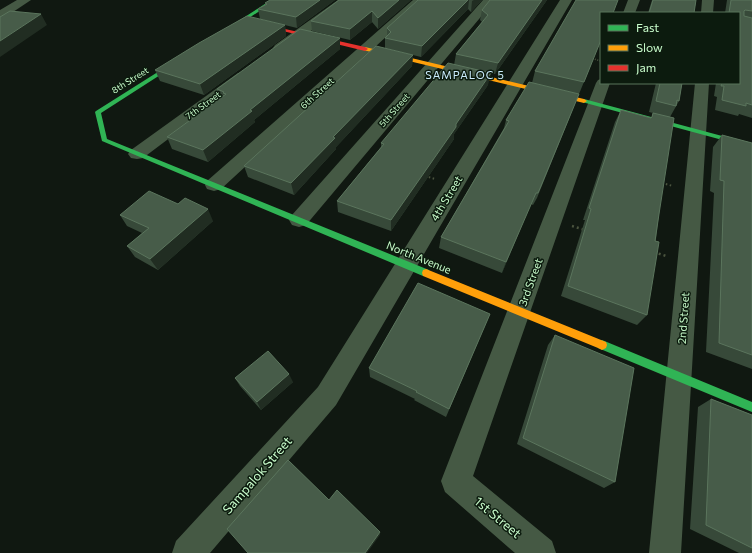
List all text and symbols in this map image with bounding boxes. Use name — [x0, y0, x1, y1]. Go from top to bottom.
legend — [600, 12, 740, 84]
text: Fast — [636, 20, 659, 34]
text: Slow — [636, 40, 663, 54]
text: Jam — [636, 60, 656, 75]
street label: 8th Street — [109, 64, 151, 96]
district label: SAMPALOC 5 — [425, 68, 505, 81]
street label: 6th Street — [298, 75, 336, 111]
street label: 7th Street — [183, 88, 223, 121]
street label: 5th Street — [376, 91, 412, 129]
street label: 4th Street — [427, 173, 465, 223]
street label: North Avenue — [385, 238, 454, 276]
street label: 3rd Street — [515, 256, 545, 308]
street label: 2nd Street — [675, 291, 691, 344]
street label: Sampalok Street — [219, 433, 295, 517]
street label: 1st Street — [471, 493, 525, 541]

